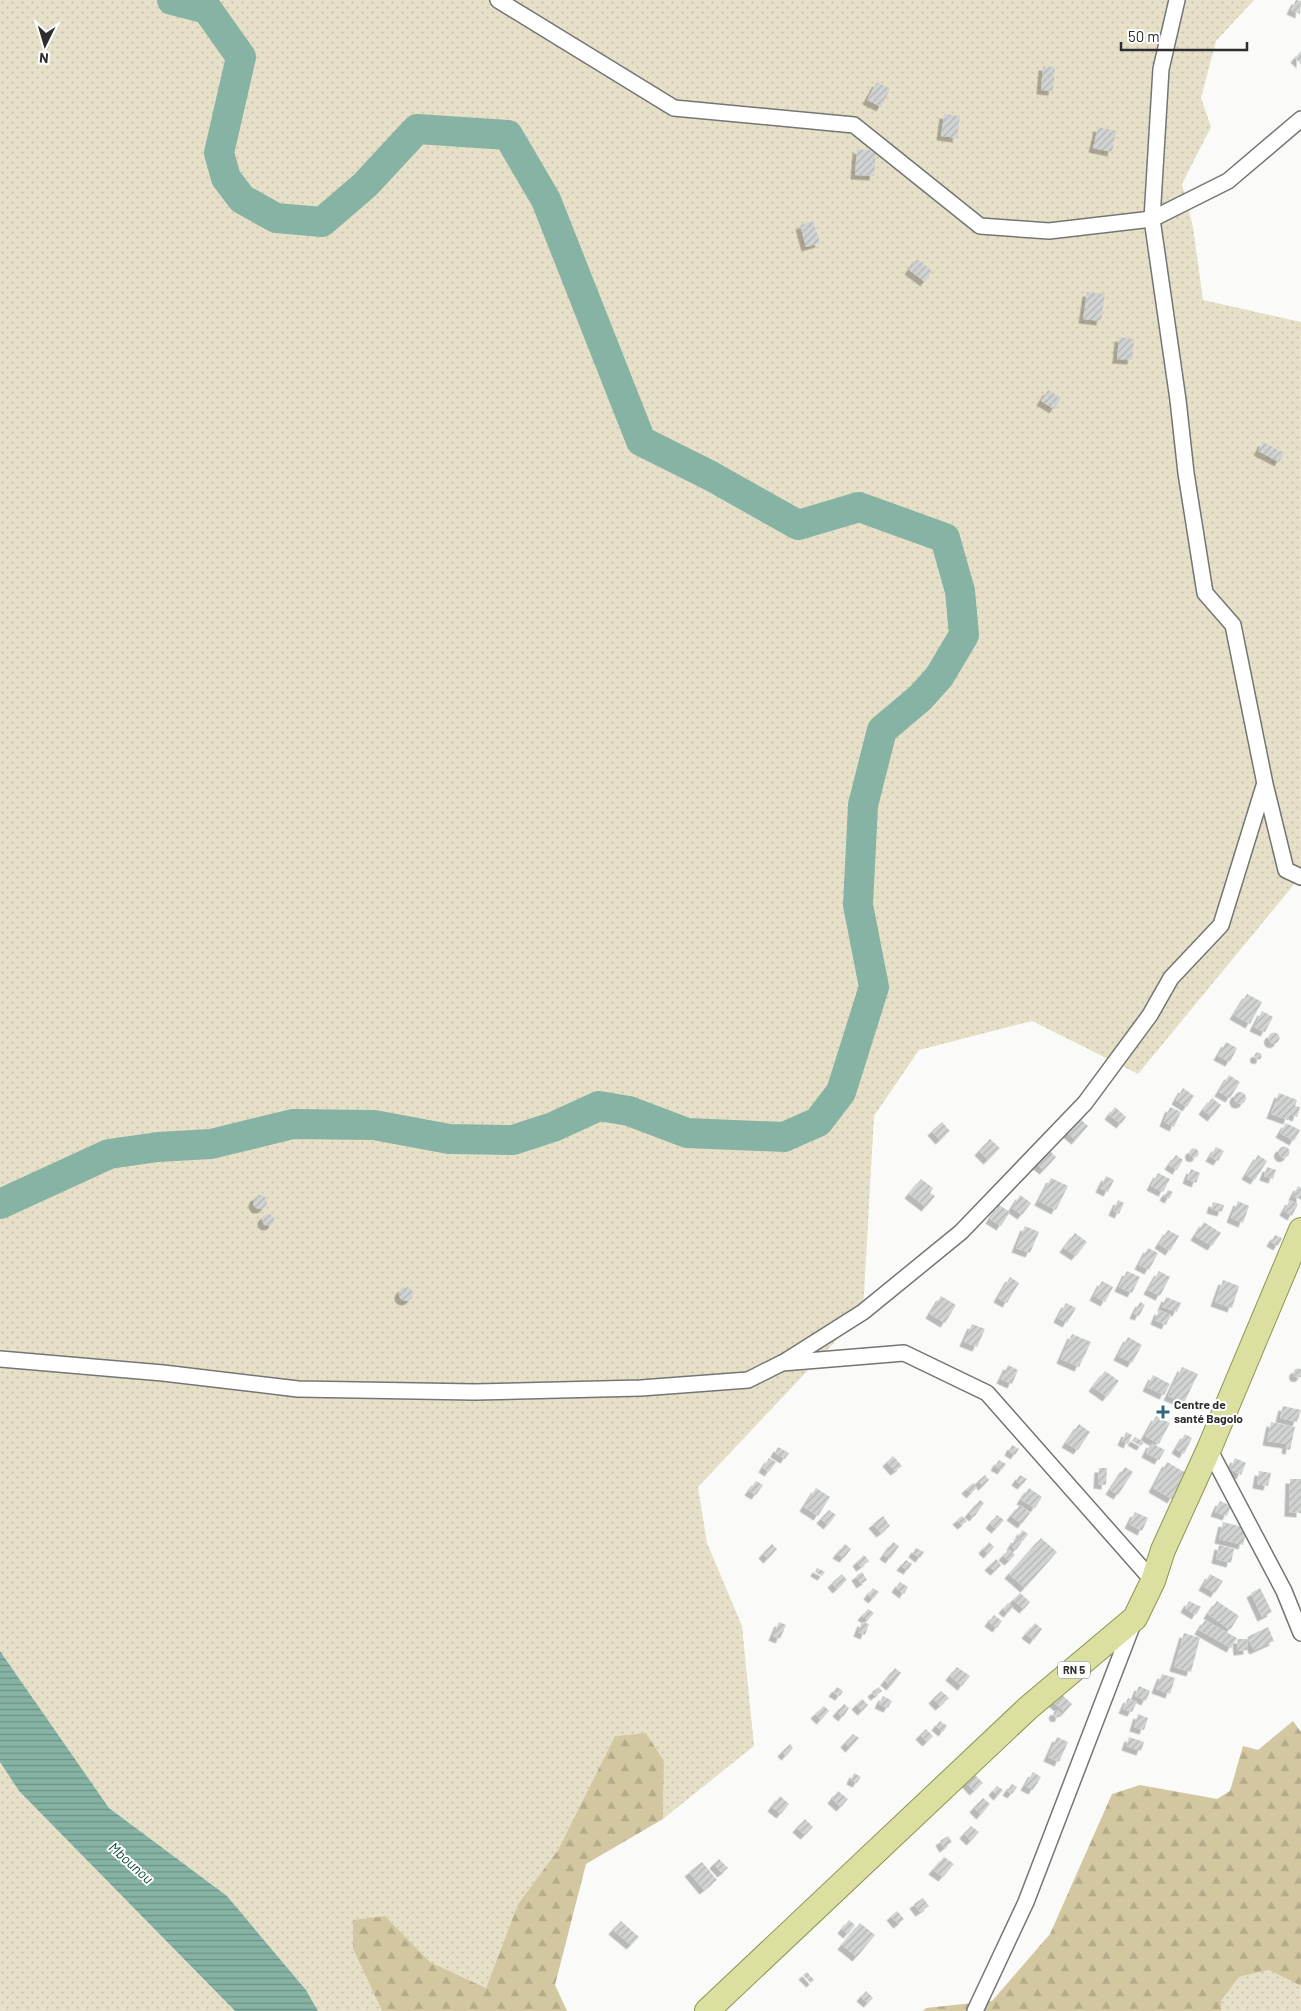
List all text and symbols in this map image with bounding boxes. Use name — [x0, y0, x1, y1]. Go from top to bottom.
north arrow — [20, 20, 70, 70]
scale bar — [1121, 20, 1247, 52]
text: 50 m — [1128, 27, 1160, 45]
text: N — [38, 50, 49, 67]
place label: Centre de santé Bagolo — [1174, 1397, 1243, 1425]
marker: Centre de santé Bagolo — [1156, 1405, 1170, 1419]
road number: RN 5 — [1058, 1662, 1090, 1678]
water label: Mbounou — [106, 1838, 157, 1887]

